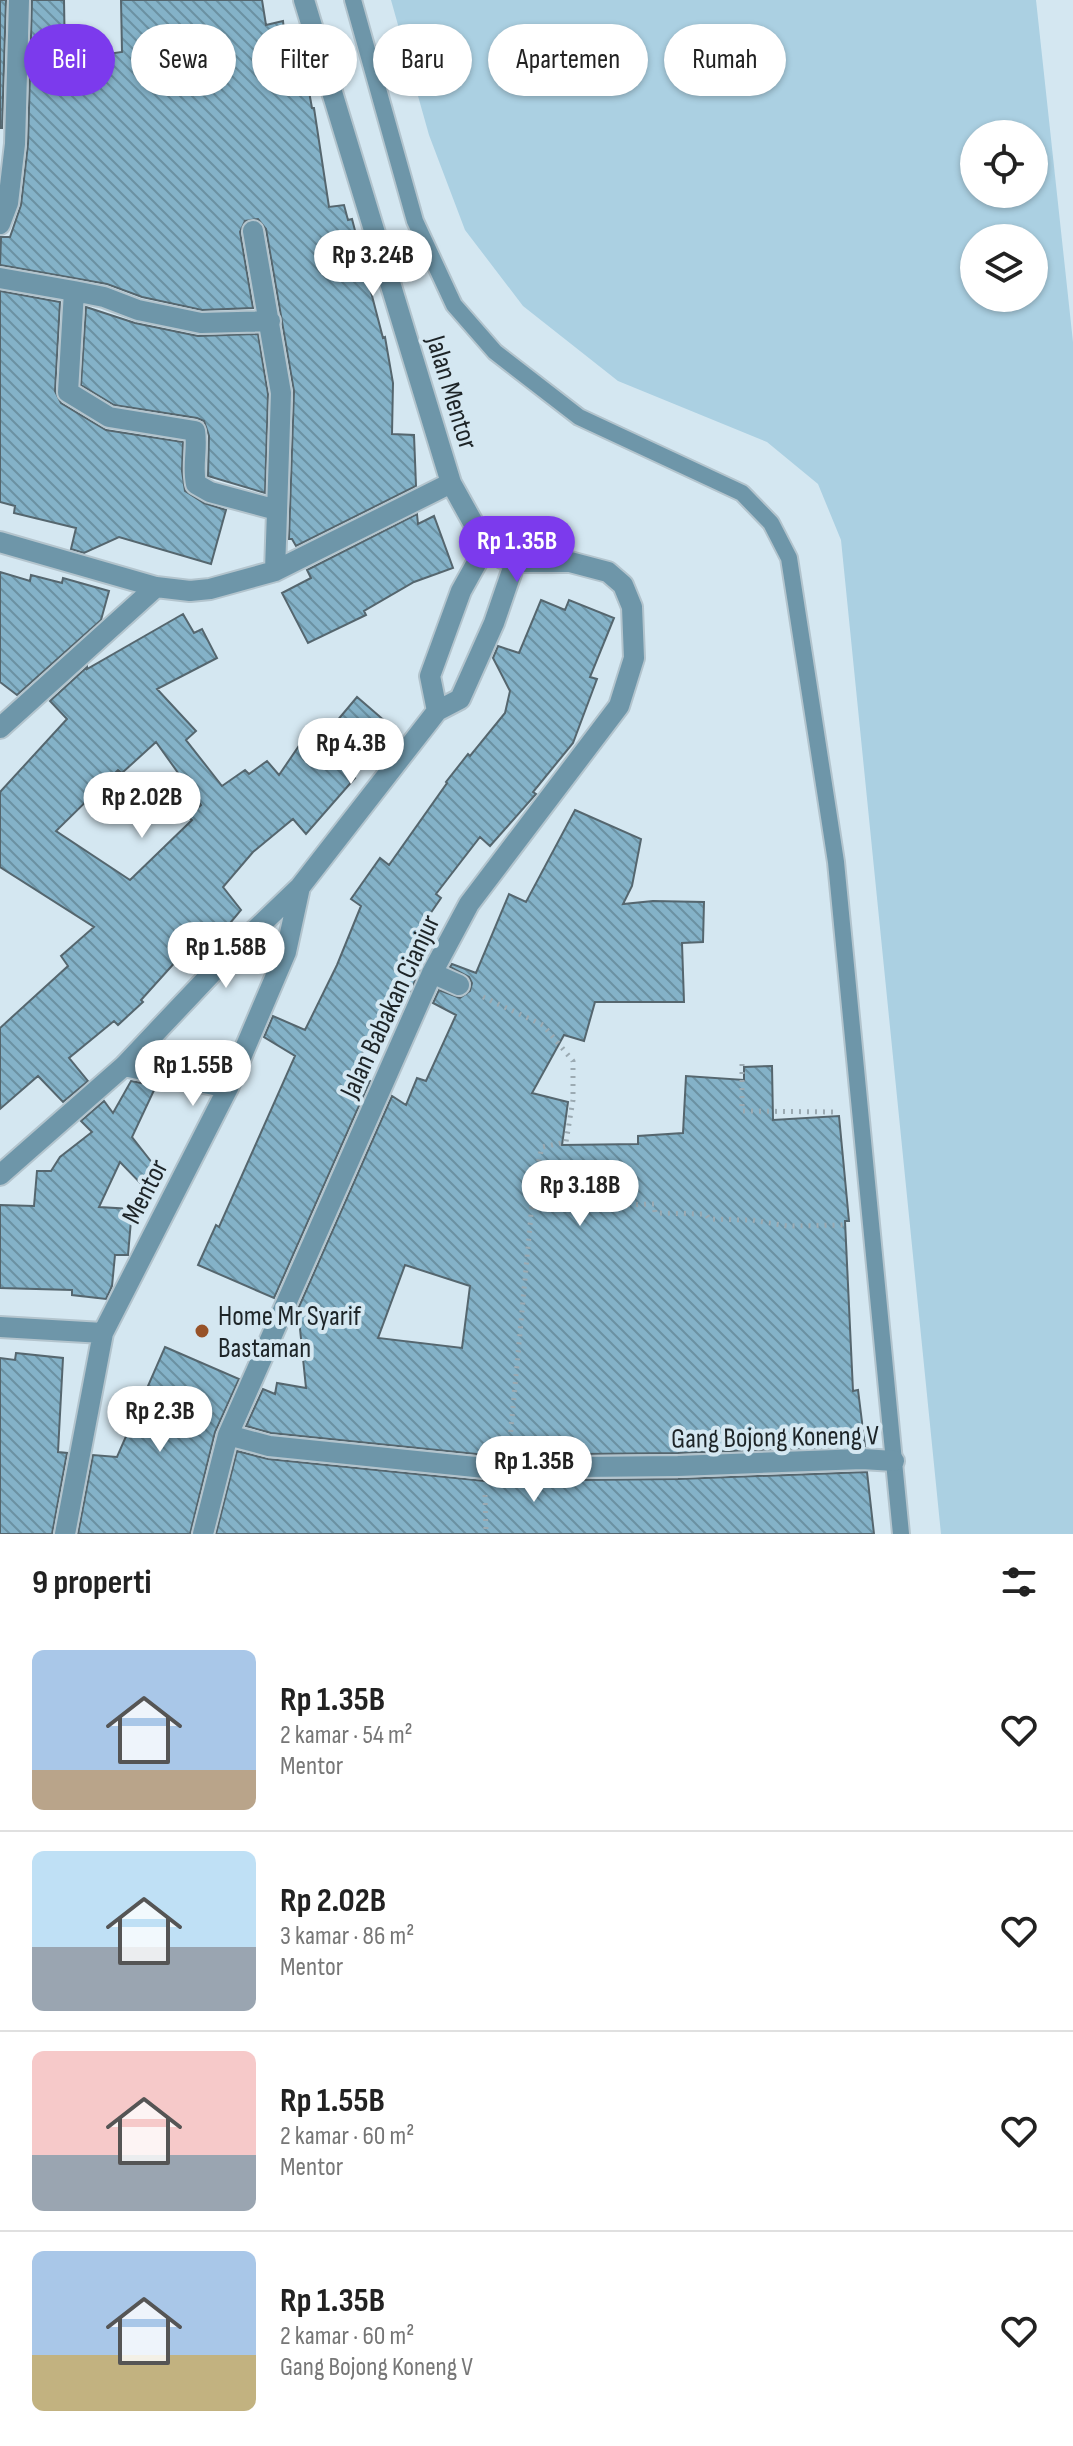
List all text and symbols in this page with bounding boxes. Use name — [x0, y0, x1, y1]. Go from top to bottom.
chip: Beli — [24, 24, 115, 96]
chip: Sewa — [131, 24, 236, 96]
chip: Filter — [252, 24, 357, 96]
chip: Baru — [373, 24, 472, 96]
chip: Apartemen — [488, 24, 648, 96]
chip: Rumah — [664, 24, 786, 96]
map controls — [960, 120, 1048, 312]
button: locate — [960, 120, 1048, 208]
button: layers — [960, 224, 1048, 312]
pin: Rp 3.24B — [290, 230, 456, 298]
text: Rp 3.24B — [332, 240, 414, 271]
street label: Jalan Mentor — [418, 331, 484, 453]
pin: Rp 1.35B — [434, 516, 600, 584]
text: Rp 1.35B — [477, 526, 557, 557]
pin: Rp 4.3B — [277, 718, 425, 786]
text: Rp 4.3B — [316, 728, 386, 759]
pin: Rp 2.02B — [59, 772, 225, 840]
text: Rp 2.02B — [102, 782, 182, 813]
street label: Jalan Babakan Cianjur — [333, 910, 447, 1105]
pin: Rp 1.58B — [143, 922, 309, 990]
text: Rp 1.58B — [186, 932, 266, 963]
pin: Rp 1.55B — [110, 1040, 276, 1108]
text: Rp 1.55B — [153, 1050, 233, 1081]
street label: Mentor — [115, 1154, 175, 1229]
pin: Rp 3.18B — [497, 1160, 663, 1228]
text: Rp 3.18B — [540, 1170, 620, 1201]
place label: Home Mr Syarif Bastaman — [218, 1300, 362, 1365]
marker: Home Mr Syarif Bastaman — [193, 1322, 211, 1340]
pin: Rp 2.3B — [86, 1386, 234, 1454]
text: Rp 2.3B — [125, 1396, 195, 1427]
street label: Gang Bojong Koneng V — [671, 1419, 880, 1456]
pin: Rp 1.35B — [451, 1436, 617, 1504]
text: Rp 1.35B — [494, 1446, 574, 1477]
icon: filters — [997, 1560, 1041, 1604]
text: 9 properti — [32, 1562, 151, 1603]
text: Rp 1.35B — [280, 1679, 385, 1720]
icon: home — [96, 1682, 192, 1778]
icon: heart — [997, 1708, 1041, 1752]
text: 2 kamar · 54 m² — [280, 1720, 413, 1751]
text: Mentor — [280, 1751, 343, 1782]
text: Rp 2.02B — [280, 1880, 386, 1921]
icon: home — [96, 1883, 192, 1979]
icon: heart — [997, 1909, 1041, 1953]
text: 3 kamar · 86 m² — [280, 1921, 414, 1952]
text: Mentor — [280, 1952, 343, 1983]
text: Rp 1.55B — [280, 2080, 385, 2121]
icon: home — [96, 2083, 192, 2179]
icon: heart — [997, 2109, 1041, 2153]
text: 2 kamar · 60 m² — [280, 2121, 414, 2152]
text: Mentor — [280, 2152, 343, 2183]
text: Rp 1.35B — [280, 2280, 385, 2321]
icon: home — [96, 2283, 192, 2379]
icon: heart — [997, 2309, 1041, 2353]
text: 2 kamar · 60 m² — [280, 2321, 414, 2352]
text: Gang Bojong Koneng V — [280, 2352, 473, 2383]

